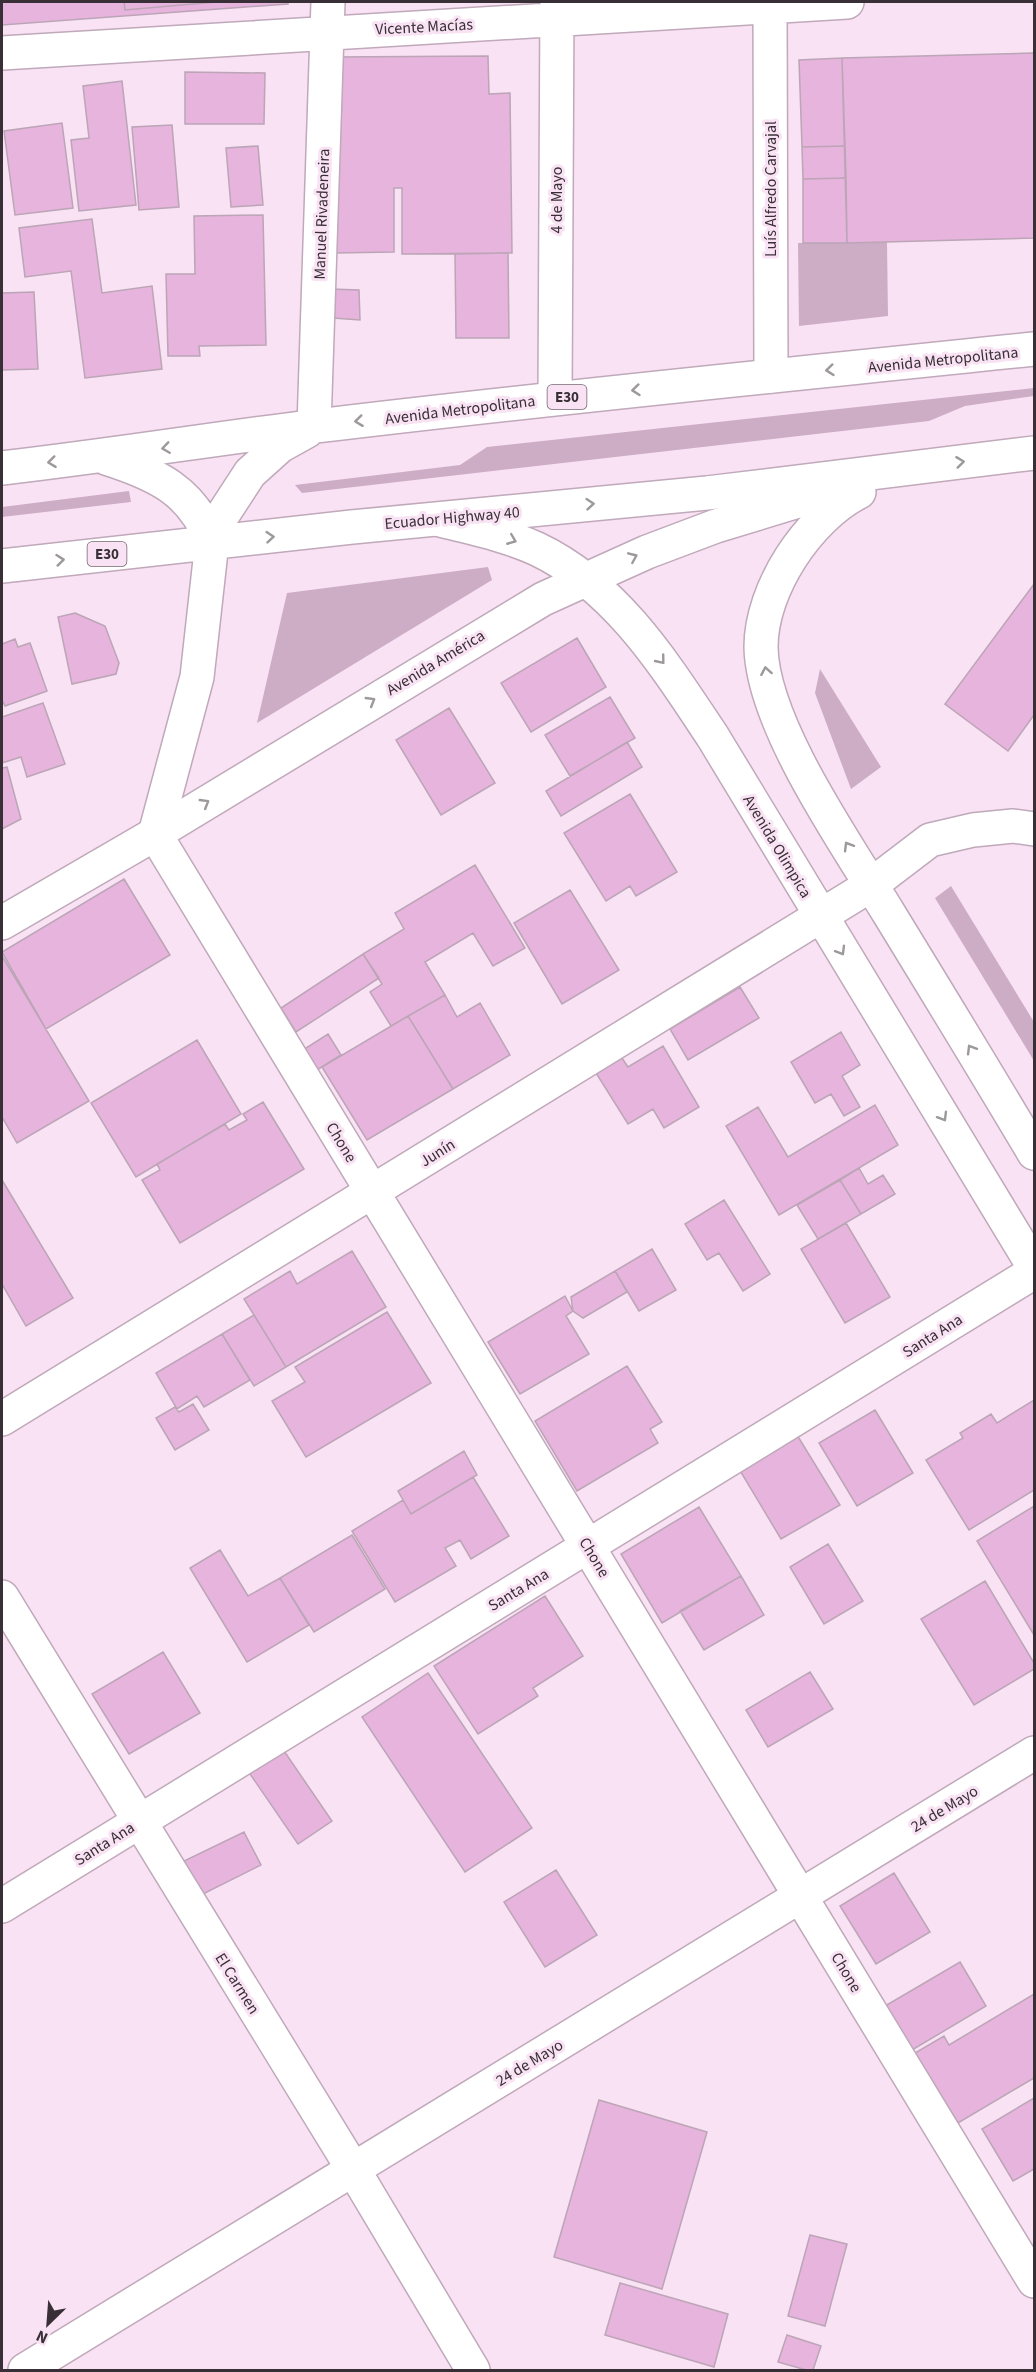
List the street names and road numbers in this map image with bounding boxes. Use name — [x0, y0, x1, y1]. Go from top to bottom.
street label: Vicente Macías — [375, 13, 474, 41]
street label: Luís Alfredo Carvajal — [760, 121, 782, 257]
street label: Manuel Rivadeneira — [309, 148, 335, 280]
street label: 4 de Mayo — [546, 167, 568, 233]
street label: Avenida Metropolitana — [867, 341, 1019, 379]
road number: E30 — [548, 385, 586, 409]
street label: Avenida Metropolitana — [384, 390, 536, 430]
street label: Ecuador Highway 40 — [384, 501, 521, 535]
road number: E30 — [88, 542, 126, 566]
street label: Avenida América — [382, 625, 489, 701]
street label: Avenida Olimpica — [738, 791, 817, 902]
street label: Chone — [321, 1118, 362, 1167]
street label: Junín — [416, 1134, 459, 1172]
street label: Santa Ana — [898, 1309, 967, 1363]
street label: Chone — [574, 1533, 615, 1582]
street label: Santa Ana — [484, 1563, 553, 1617]
street label: 24 de Mayo — [907, 1780, 982, 1838]
street label: Santa Ana — [70, 1817, 139, 1871]
street label: Chone — [826, 1948, 867, 1997]
street label: El Carmen — [210, 1949, 265, 2018]
street label: 24 de Mayo — [492, 2034, 567, 2092]

